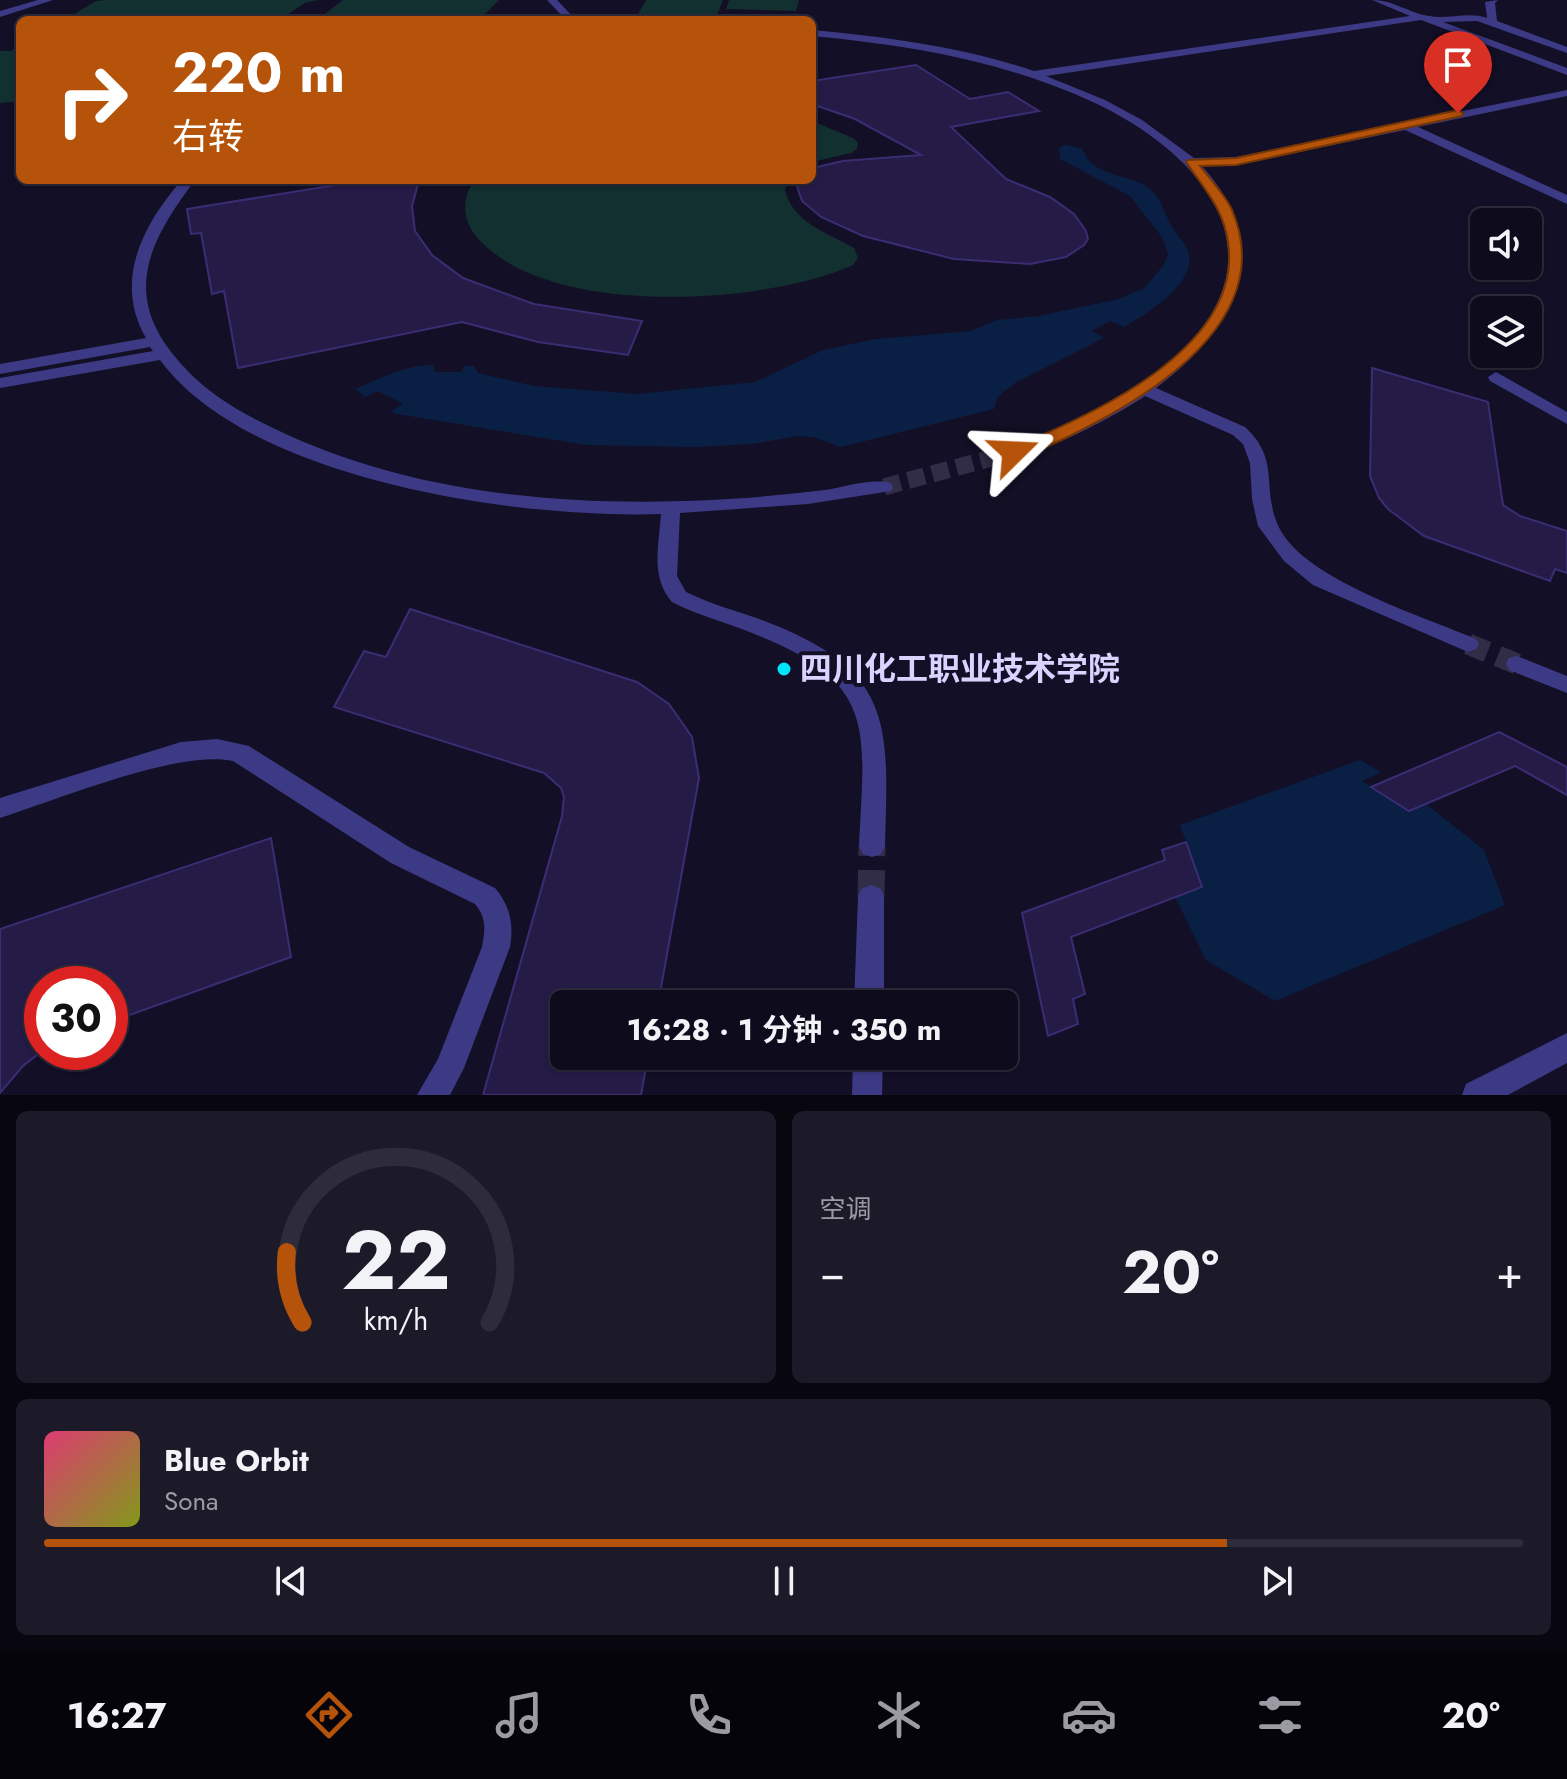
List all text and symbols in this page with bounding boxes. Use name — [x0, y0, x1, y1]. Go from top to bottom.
pin — [1424, 31, 1492, 113]
text: 220 m — [172, 32, 345, 113]
icon: arrive — [1436, 43, 1480, 87]
icon: right — [40, 48, 144, 152]
text: 右转 — [172, 110, 244, 162]
map controls — [1470, 208, 1542, 368]
button: sound — [1470, 208, 1542, 280]
button: layers — [1470, 296, 1542, 368]
position arrow — [972, 410, 1056, 494]
place label: 四川化工职业技术学院 — [800, 646, 1120, 692]
marker: 四川化工职业技术学院 — [775, 660, 793, 678]
speed limit sign: 30 — [24, 966, 128, 1070]
text: 16:28 · 1 分钟 · 350 m — [627, 1008, 941, 1051]
text: 空调 — [820, 1190, 872, 1228]
text: 22 — [341, 1200, 450, 1320]
text: 20° — [1122, 1229, 1219, 1316]
text: − — [820, 1241, 845, 1305]
text: + — [1496, 1241, 1523, 1305]
text: km/h — [363, 1299, 428, 1341]
text: Blue Orbit — [164, 1439, 309, 1482]
text: Sona — [164, 1482, 219, 1520]
icon: previous — [269, 1559, 313, 1603]
icon: pause — [762, 1559, 806, 1603]
icon: next — [1255, 1559, 1299, 1603]
icon: directions — [301, 1687, 357, 1743]
icon: music — [491, 1687, 547, 1743]
icon: phone — [681, 1687, 737, 1743]
icon: climate — [871, 1687, 927, 1743]
icon: car — [1061, 1687, 1117, 1743]
icon: filters — [1252, 1687, 1308, 1743]
text: 16:27 — [67, 1689, 166, 1741]
text: 20° — [1442, 1689, 1500, 1741]

